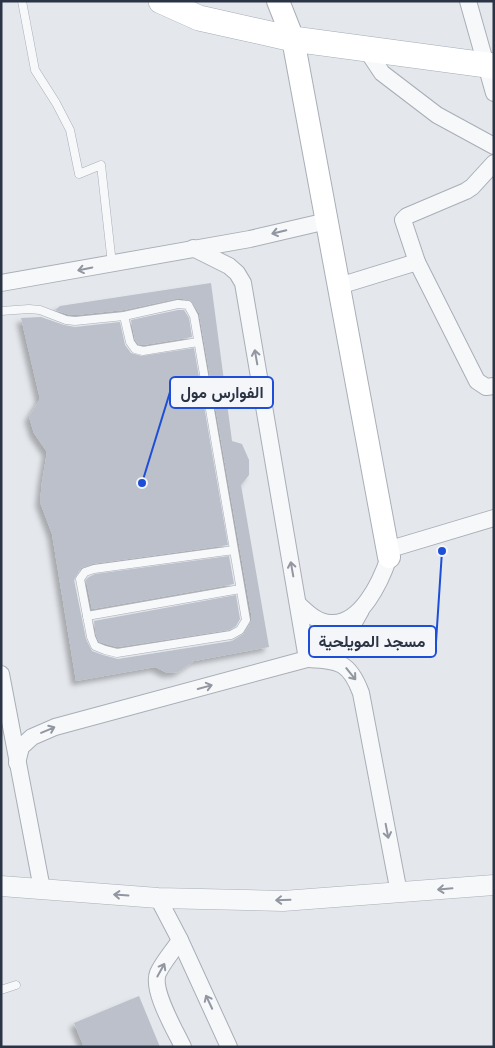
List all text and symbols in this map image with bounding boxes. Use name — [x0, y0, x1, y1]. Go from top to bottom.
one-way arrow — [272, 228, 288, 237]
one-way arrow — [78, 265, 94, 274]
one-way arrow — [251, 350, 261, 366]
callout: الفوارس مول — [170, 377, 273, 408]
text: الفوارس مول — [180, 384, 264, 403]
one-way arrow — [286, 562, 296, 578]
callout: مسجد المويلحية — [309, 626, 436, 657]
text: مسجد المويلحية — [318, 633, 426, 652]
one-way arrow — [345, 668, 356, 681]
one-way arrow — [196, 682, 212, 691]
one-way arrow — [40, 725, 55, 734]
one-way arrow — [383, 823, 392, 839]
one-way arrow — [437, 884, 453, 894]
one-way arrow — [113, 891, 129, 900]
one-way arrow — [275, 896, 291, 905]
one-way arrow — [157, 963, 166, 978]
one-way arrow — [203, 995, 213, 1010]

